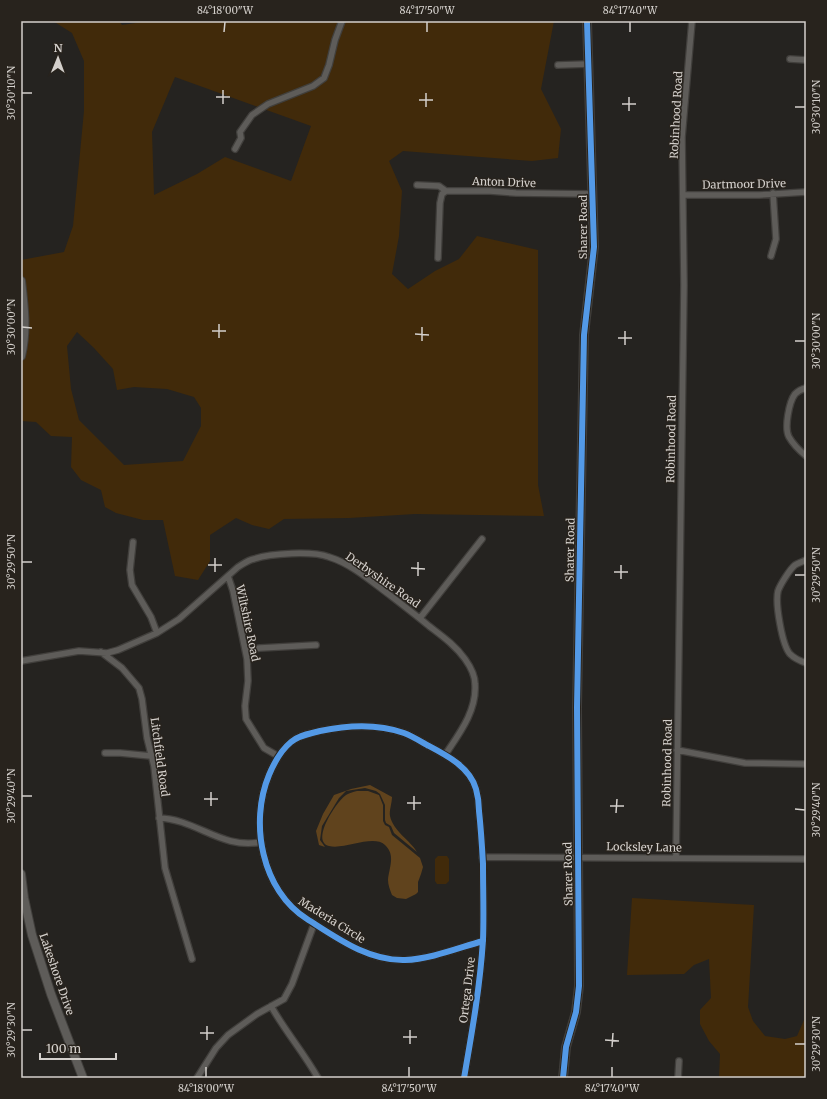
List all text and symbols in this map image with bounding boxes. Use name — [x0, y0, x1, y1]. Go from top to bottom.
text: 84°18'00"W — [197, 4, 254, 17]
text: 84°17'50"W — [400, 4, 455, 17]
text: 84°17'40"W — [603, 4, 658, 17]
north arrow — [38, 38, 78, 78]
text: N — [54, 41, 63, 55]
text: 30°30'10"N — [5, 66, 18, 120]
street label: Robinhood Road — [667, 70, 685, 159]
text: 30°30'10"N — [810, 80, 823, 134]
street label: Anton Drive — [471, 174, 536, 190]
street label: Dartmoor Drive — [702, 176, 786, 192]
street label: Sharer Road — [576, 194, 590, 259]
text: 30°30'00"N — [5, 299, 18, 355]
text: 30°30'00"N — [810, 313, 823, 369]
street label: Robinhood Road — [663, 395, 679, 483]
street label: Sharer Road — [562, 517, 578, 582]
text: 30°29'50"N — [5, 534, 18, 590]
text: 30°29'50"N — [810, 547, 823, 603]
street label: Derbyshire Road — [343, 549, 423, 611]
street label: Wiltshire Road — [233, 582, 263, 663]
street label: Litchfield Road — [148, 717, 173, 798]
street label: Robinhood Road — [659, 719, 675, 807]
text: 30°29'40"N — [5, 768, 18, 823]
text: 30°29'40"N — [810, 782, 823, 837]
street label: Locksley Lane — [606, 839, 682, 855]
street label: Sharer Road — [560, 841, 576, 906]
street label: Maderia Circle — [296, 894, 368, 946]
street label: Lakeshore Drive — [36, 931, 78, 1017]
street label: Ortega Drive — [456, 956, 478, 1024]
text: 30°29'30"N — [5, 1002, 18, 1058]
text: 30°29'30"N — [810, 1016, 823, 1072]
scale bar — [40, 1035, 116, 1061]
text: 100 m — [46, 1041, 81, 1056]
text: 84°18'00"W — [178, 1082, 235, 1095]
text: 84°17'50"W — [382, 1082, 437, 1095]
text: 84°17'40"W — [585, 1082, 640, 1095]

